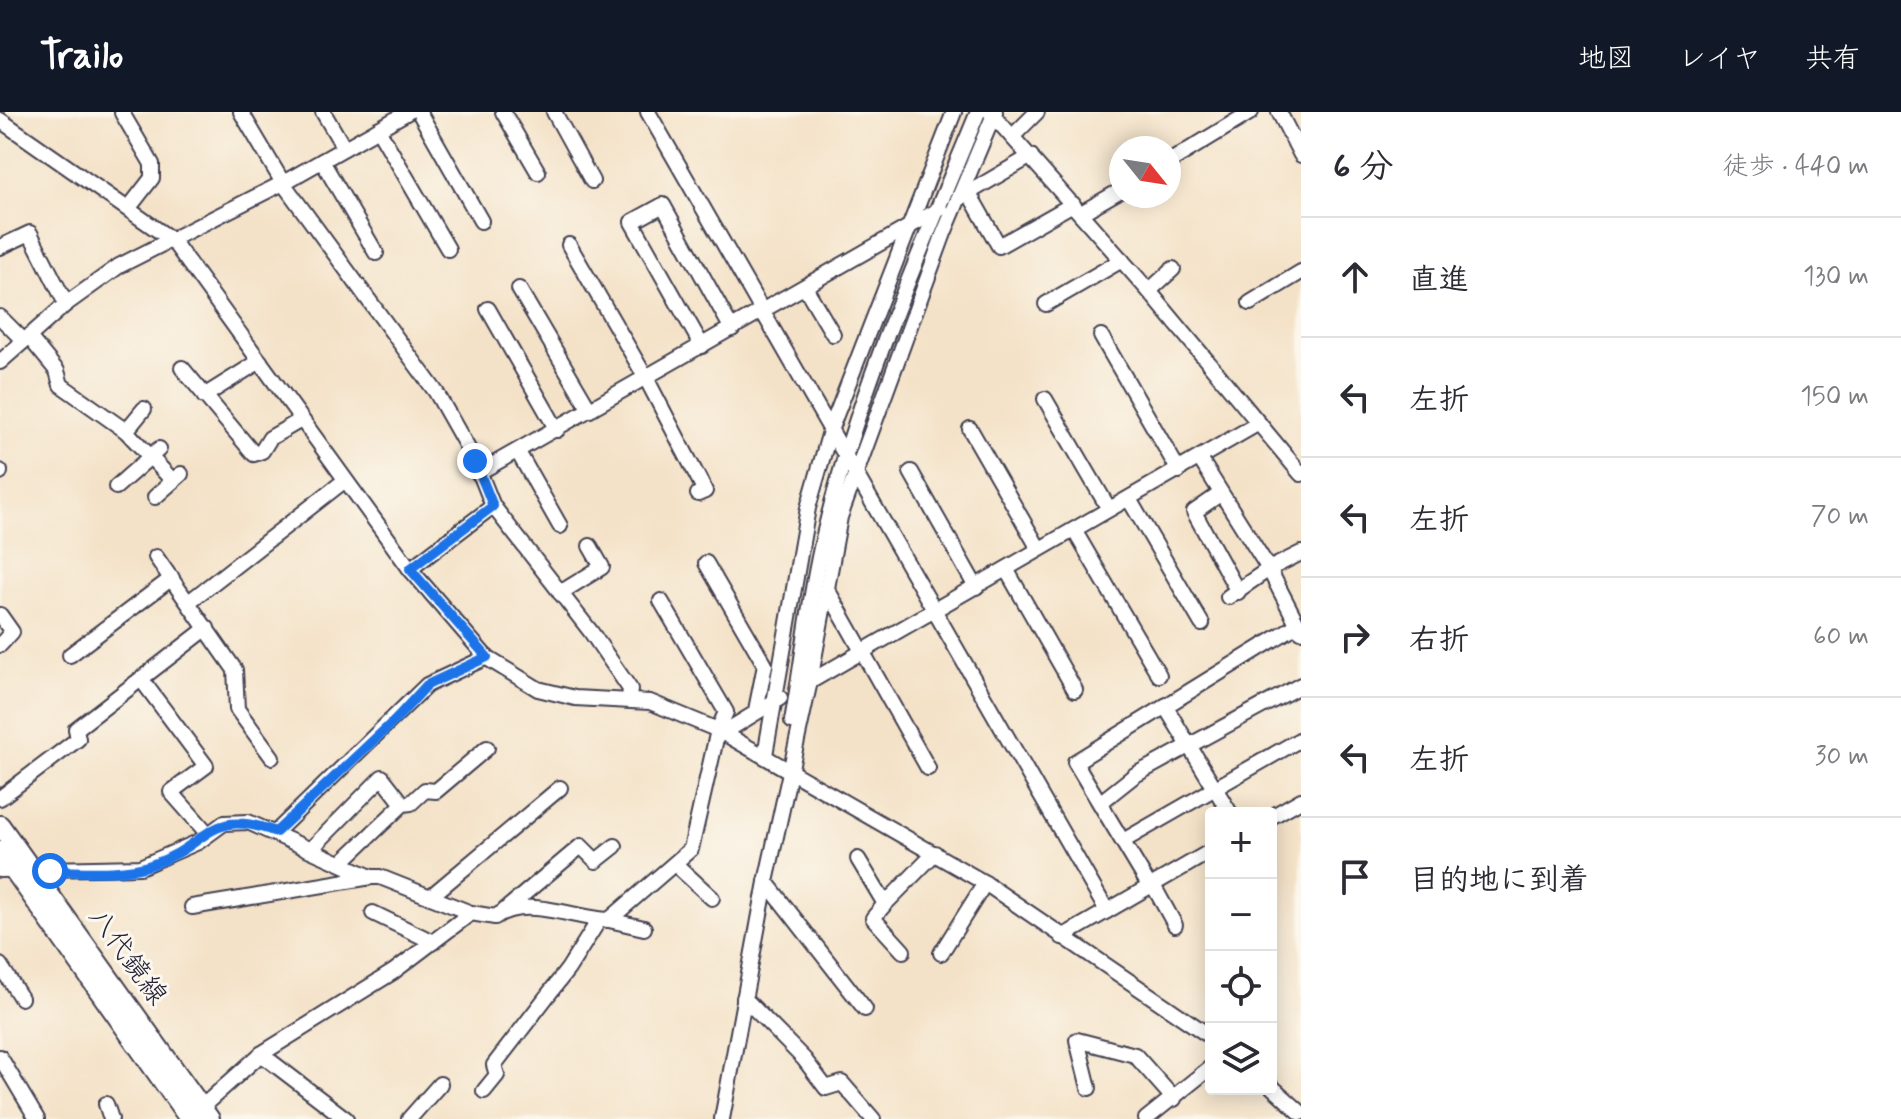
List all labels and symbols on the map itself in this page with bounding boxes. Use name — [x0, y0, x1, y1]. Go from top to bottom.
north arrow — [1109, 136, 1181, 208]
route end — [457, 443, 493, 479]
route start — [32, 853, 68, 889]
street label: 八代鏡線 — [79, 901, 175, 1013]

